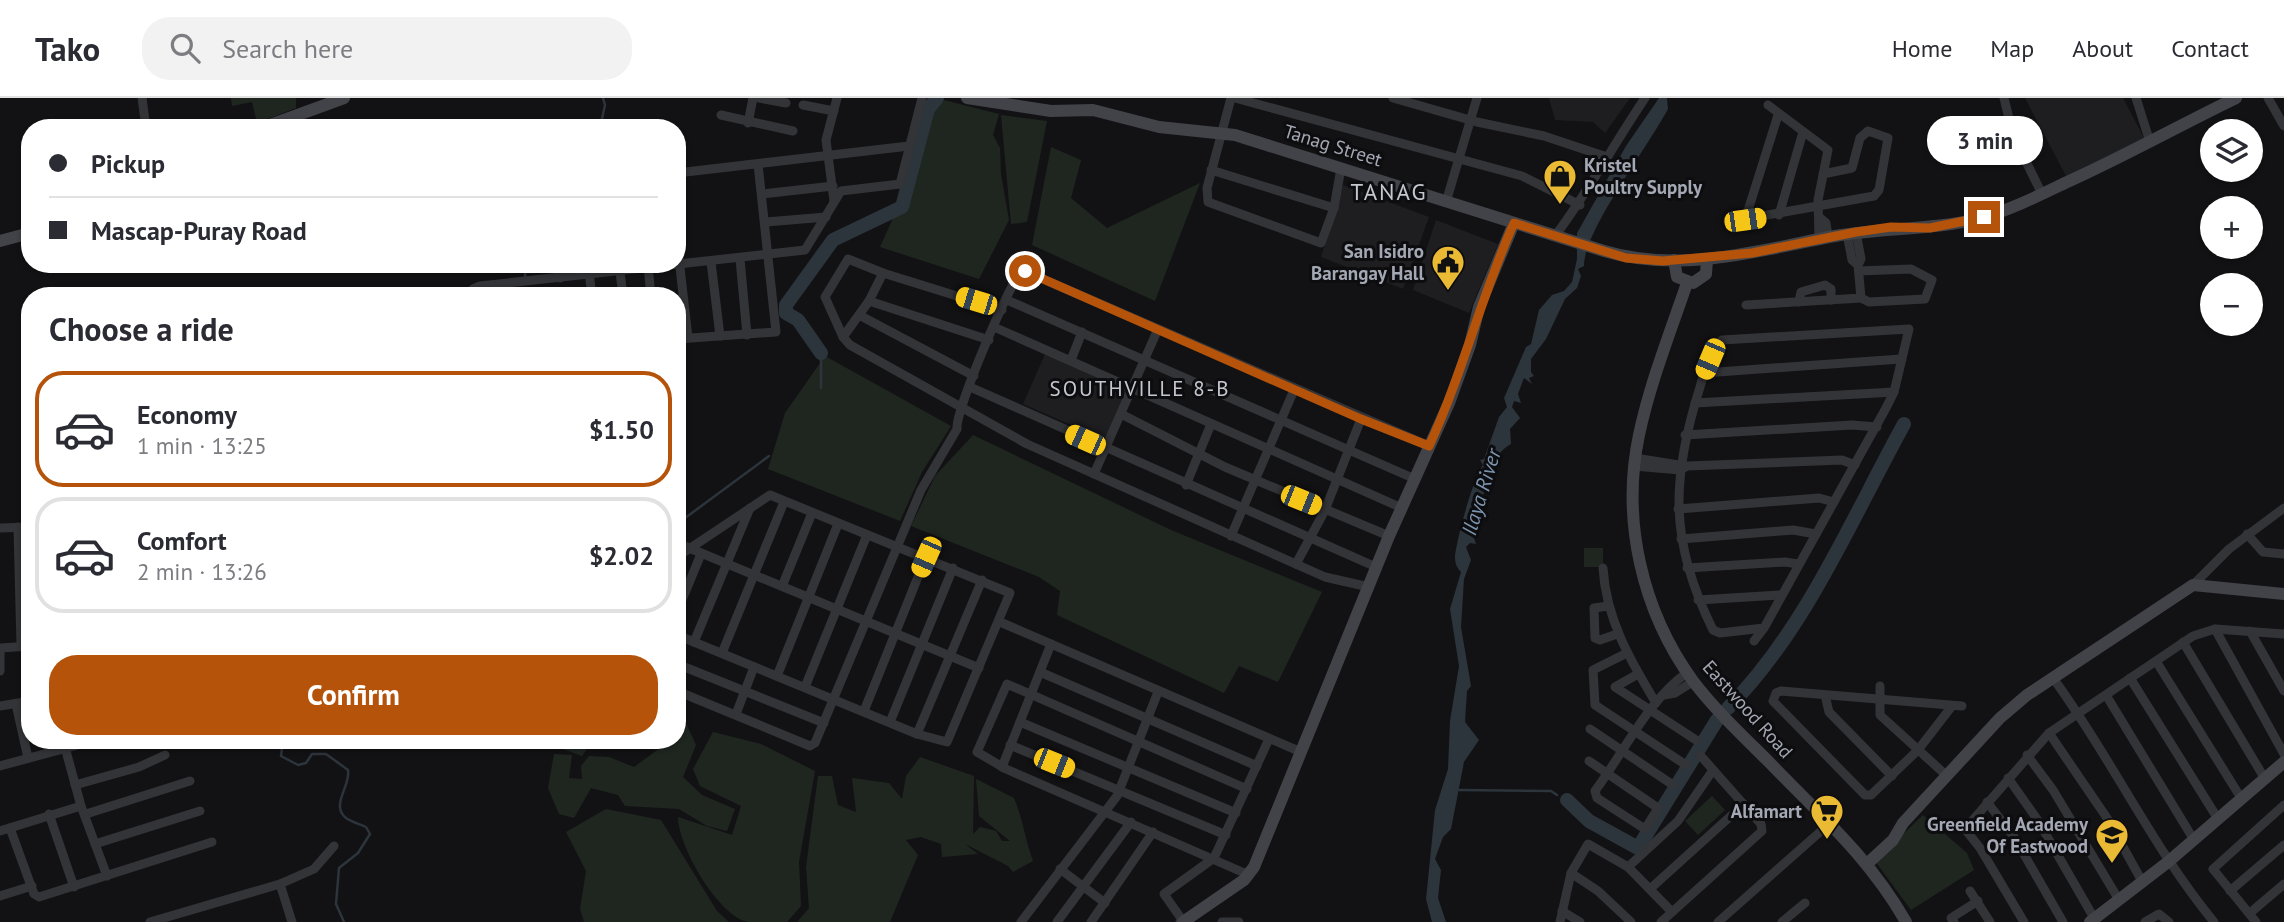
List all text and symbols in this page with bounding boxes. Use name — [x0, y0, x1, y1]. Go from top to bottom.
search box — [142, 17, 632, 80]
text: Tako — [35, 27, 100, 70]
icon: search — [166, 29, 204, 67]
text: Search here — [222, 32, 353, 65]
text: Home — [1892, 33, 1952, 64]
text: Map — [1990, 33, 2034, 64]
text: About — [2072, 33, 2133, 64]
text: Contact — [2171, 33, 2249, 64]
callout: 3 min — [1926, 116, 2042, 164]
street label: Tanag Street — [1281, 119, 1386, 171]
map controls — [2200, 119, 2263, 336]
button: layers — [2200, 119, 2263, 182]
text: 3 min — [1957, 126, 2013, 155]
text: Pickup — [91, 147, 165, 180]
place label: Kristel Poultry Supply — [1584, 153, 1703, 199]
shop icon: Kristel Poultry Supply — [1541, 157, 1579, 206]
district label: TANAG — [1350, 177, 1428, 206]
button: + — [2200, 196, 2263, 259]
route end — [1968, 201, 2000, 233]
car — [1723, 207, 1768, 233]
text: Mascap-Puray Road — [91, 214, 307, 247]
place label: San Isidro Barangay Hall — [1311, 239, 1424, 285]
public building icon: San Isidro Barangay Hall — [1429, 243, 1467, 292]
route start — [1009, 255, 1041, 287]
button: − — [2200, 273, 2263, 336]
car — [953, 285, 1000, 317]
text: Choose a ride — [49, 308, 234, 350]
car — [1693, 336, 1728, 382]
district label: SOUTHVILLE 8-B — [1050, 375, 1230, 402]
icon: car — [53, 398, 116, 461]
text: Economy — [137, 398, 237, 431]
text: $1.50 — [589, 413, 654, 446]
car — [1062, 422, 1109, 458]
text: 1 min · 13:25 — [137, 431, 267, 460]
water label: Ilaya River — [1455, 443, 1508, 539]
car — [1278, 482, 1325, 518]
icon: car — [53, 524, 116, 587]
text: Comfort — [137, 524, 227, 557]
car — [908, 534, 945, 580]
text: $2.02 — [589, 539, 654, 572]
text: 2 min · 13:26 — [137, 557, 267, 586]
button: Confirm — [49, 655, 658, 735]
street label: Eastwood Road — [1698, 655, 1798, 763]
car — [1031, 745, 1078, 781]
supermarket icon: Alfamart — [1808, 792, 1846, 841]
place label: Alfamart — [1731, 799, 1802, 823]
place label: Greenfield Academy Of Eastwood — [1927, 812, 2089, 858]
school or university icon: Greenfield Academy Of Eastwood — [2093, 816, 2131, 865]

